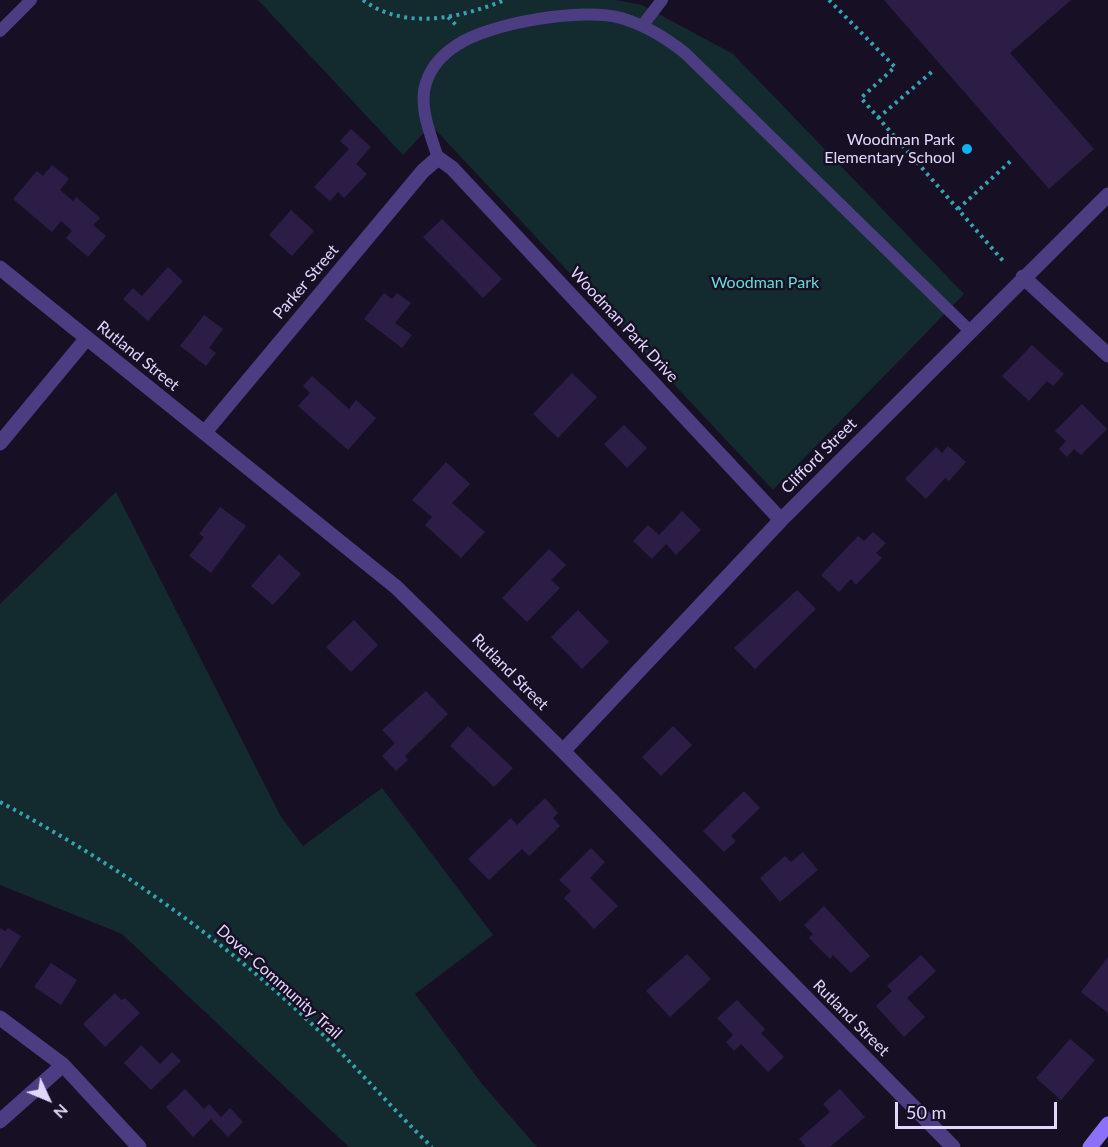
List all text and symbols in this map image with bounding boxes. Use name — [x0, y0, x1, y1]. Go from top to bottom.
place label: Woodman Park Elementary School — [824, 130, 955, 168]
marker: Woodman Park Elementary School — [960, 142, 974, 156]
street label: Parker Street — [269, 241, 343, 323]
street label: Woodman Park Drive — [566, 263, 682, 387]
park label: Woodman Park — [711, 273, 819, 293]
street label: Rutland Street — [93, 317, 183, 395]
street label: Clifford Street — [777, 414, 861, 498]
street label: Rutland Street — [468, 630, 552, 714]
street label: Dover Community Trail — [212, 921, 346, 1043]
street label: Rutland Street — [809, 976, 893, 1060]
north arrow — [18, 1069, 78, 1129]
scale bar — [898, 1090, 1060, 1128]
text: N — [50, 1101, 72, 1123]
text: 50 m — [906, 1101, 946, 1123]

